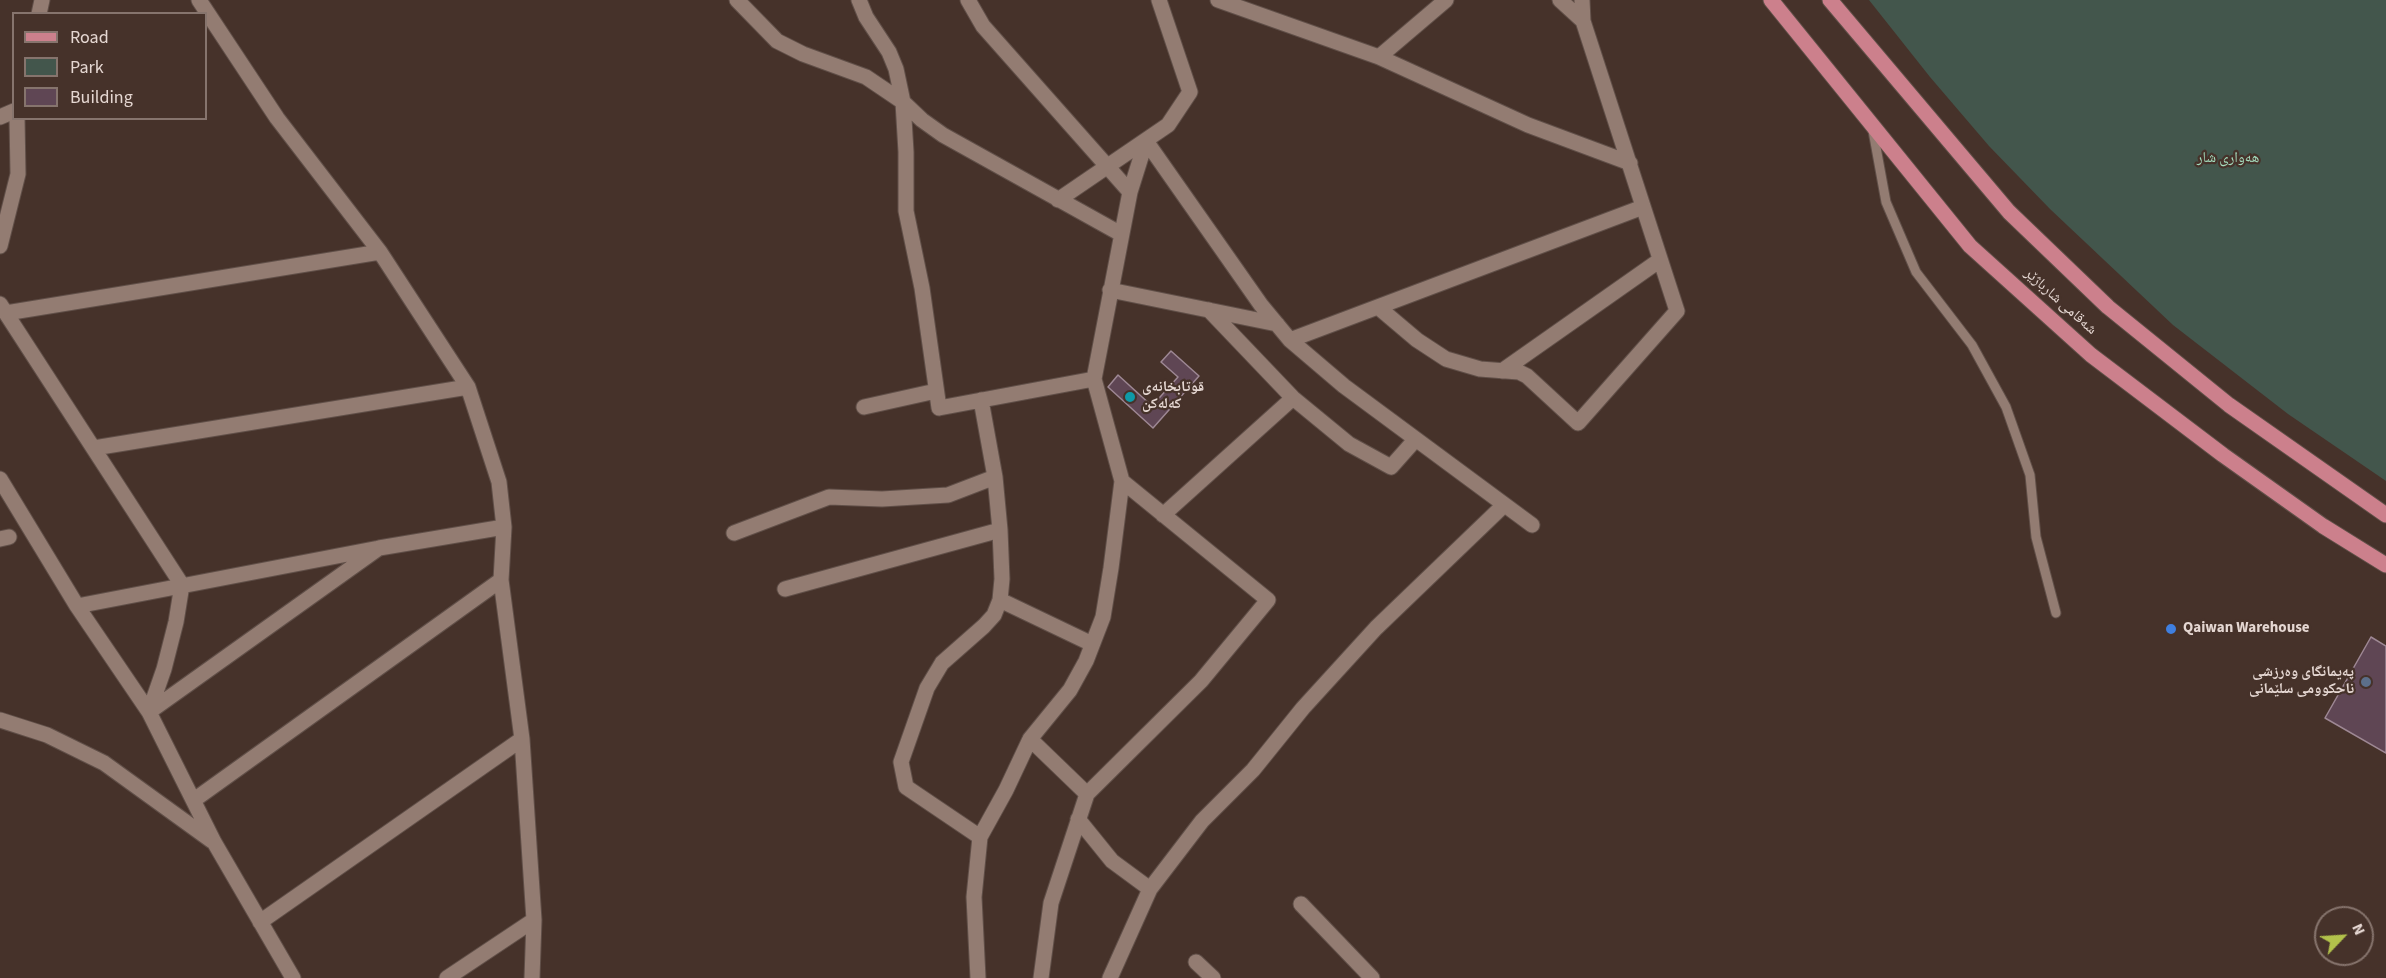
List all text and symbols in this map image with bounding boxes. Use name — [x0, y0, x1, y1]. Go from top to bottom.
legend — [12, 12, 207, 120]
text: Road — [70, 25, 109, 50]
text: Park — [70, 55, 104, 80]
text: Building — [70, 85, 133, 110]
park label: هەواری شار — [2197, 150, 2259, 168]
street label: شەقامی شارباژێر — [2020, 265, 2100, 339]
place label: قوتابخانەی کەلەکن — [1142, 379, 1204, 414]
marker: قوتابخانەی کەلەکن — [1123, 390, 1137, 404]
place label: Qaiwan Warehouse — [2183, 620, 2310, 638]
marker: Qaiwan Warehouse — [2164, 622, 2178, 636]
place label: پەیمانگای وەرزشی ناحکوومی سلێمانی — [2249, 664, 2354, 699]
marker: پەیمانگای وەرزشی ناحکوومی سلێمانی — [2359, 675, 2373, 689]
north arrow — [2314, 906, 2374, 966]
text: N — [2346, 920, 2371, 939]

